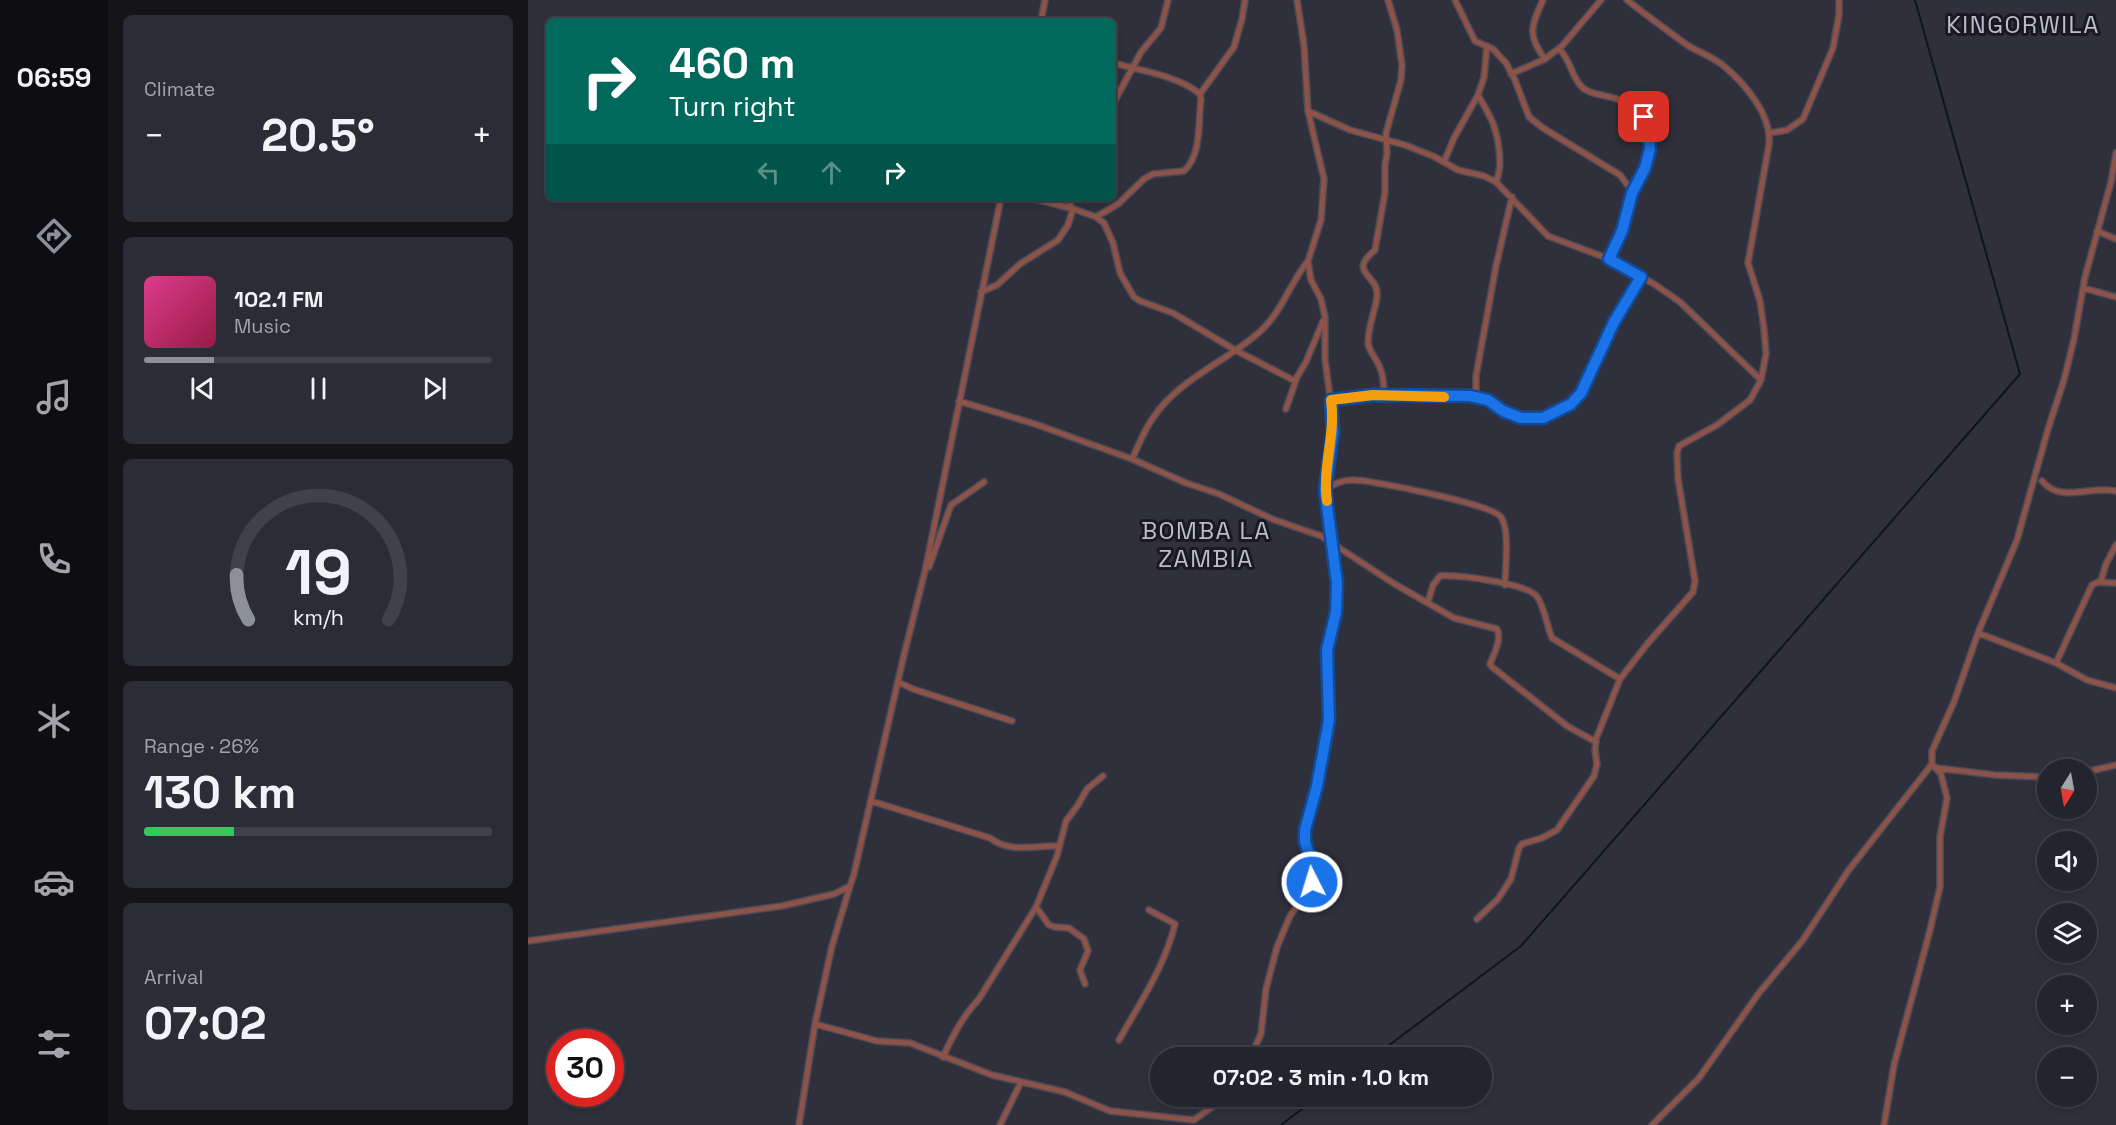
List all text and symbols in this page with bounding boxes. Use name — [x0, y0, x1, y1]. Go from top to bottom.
district label: KINGORWILA — [1946, 9, 2100, 40]
text: 460 m — [669, 37, 795, 90]
icon: right — [570, 42, 648, 120]
text: 06:59 — [16, 60, 92, 95]
text: Climate — [144, 76, 215, 102]
text: Turn right — [669, 89, 796, 124]
pin — [1618, 91, 1669, 142]
icon: arrive — [1627, 100, 1660, 133]
text: 20.5° — [261, 107, 375, 164]
text: − — [144, 115, 164, 157]
text: + — [472, 115, 492, 157]
icon: left — [752, 156, 785, 189]
icon: ahead — [815, 156, 848, 189]
icon: right — [878, 156, 911, 189]
icon: directions — [33, 215, 75, 257]
text: 102.1 FM — [234, 285, 323, 313]
text: Music — [234, 313, 291, 339]
icon: previous — [186, 372, 219, 405]
icon: pause — [302, 372, 335, 405]
icon: next — [418, 372, 451, 405]
icon: music — [33, 376, 75, 418]
district label: BOMBA LA ZAMBIA — [1141, 515, 1271, 574]
text: 19 — [285, 533, 351, 612]
icon: phone — [33, 538, 75, 580]
text: km/h — [292, 604, 344, 631]
icon: climate — [33, 700, 75, 742]
text: Range · 26% — [144, 733, 259, 759]
north arrow — [2037, 759, 2097, 819]
map controls — [2037, 759, 2097, 1107]
text: 130 km — [144, 764, 296, 821]
button: sound — [2037, 831, 2097, 891]
position arrow — [1280, 850, 1344, 914]
icon: car — [33, 861, 75, 903]
button: layers — [2037, 903, 2097, 963]
text: Arrival — [144, 964, 203, 990]
button: + — [2037, 975, 2097, 1035]
text: 07:02 — [144, 995, 267, 1052]
icon: filters — [33, 1023, 75, 1065]
speed limit sign: 30 — [546, 1029, 624, 1107]
button: − — [2037, 1047, 2097, 1107]
text: 07:02 · 3 min · 1.0 km — [1213, 1063, 1429, 1091]

